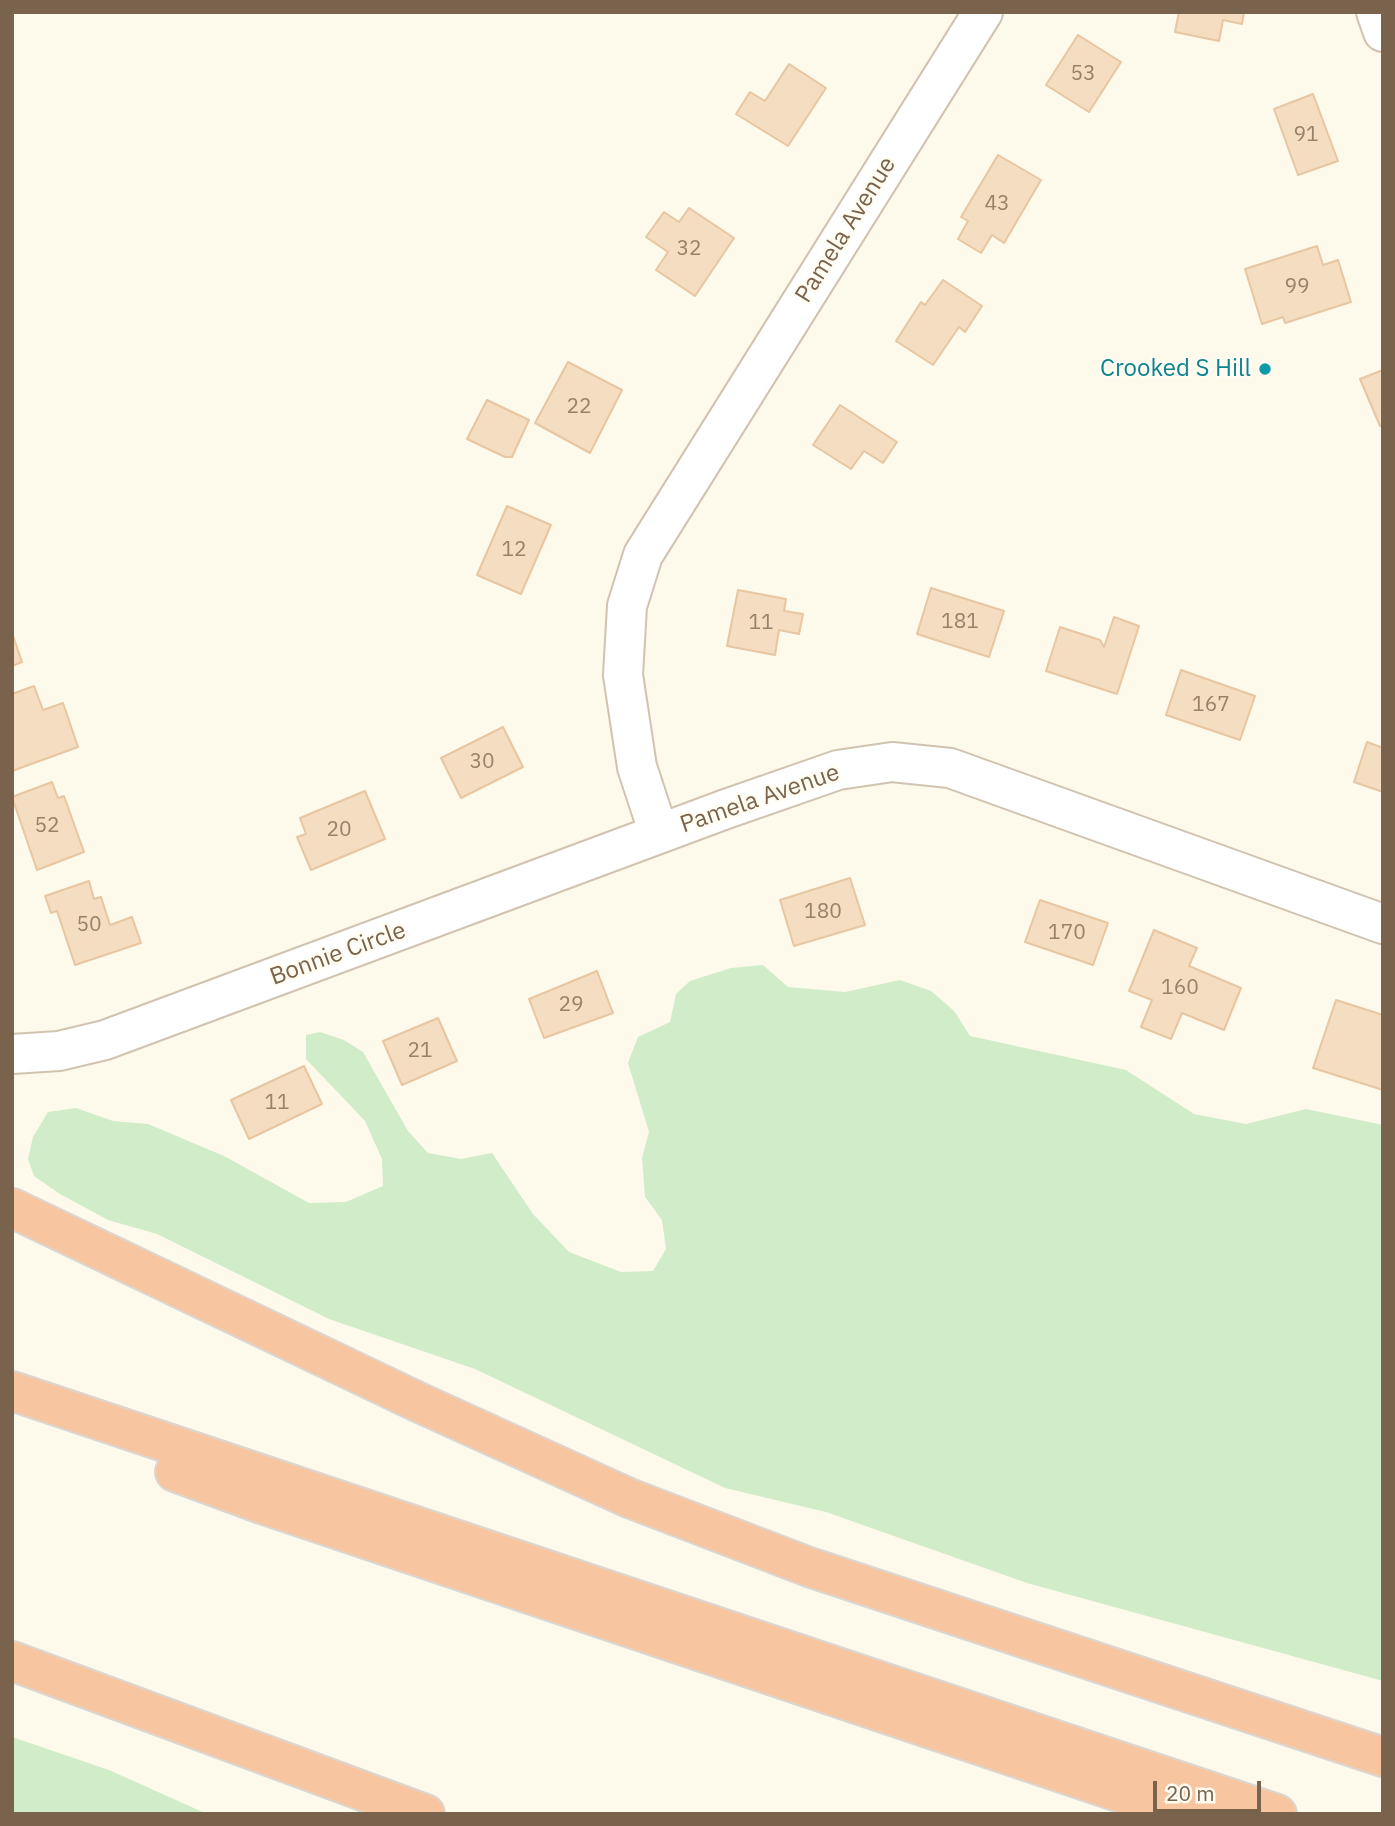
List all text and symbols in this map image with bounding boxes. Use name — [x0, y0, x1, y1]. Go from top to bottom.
house number: 53 — [1070, 61, 1096, 87]
house number: 91 — [1293, 122, 1319, 148]
street label: Pamela Avenue — [790, 152, 902, 308]
house number: 43 — [984, 191, 1010, 217]
house number: 32 — [676, 236, 702, 262]
house number: 99 — [1284, 274, 1310, 300]
place label: Crooked S Hill — [1100, 355, 1251, 383]
marker: Crooked S Hill — [1257, 361, 1273, 377]
house number: 22 — [566, 394, 592, 420]
house number: 12 — [501, 537, 527, 563]
house number: 181 — [941, 609, 979, 635]
house number: 11 — [748, 610, 774, 636]
house number: 167 — [1192, 692, 1230, 718]
house number: 30 — [469, 749, 495, 775]
street label: Pamela Avenue — [677, 758, 843, 840]
house number: 52 — [34, 813, 60, 839]
house number: 20 — [326, 817, 352, 843]
house number: 180 — [804, 899, 842, 925]
house number: 50 — [76, 912, 102, 938]
street label: Bonnie Circle — [266, 916, 410, 992]
house number: 170 — [1048, 920, 1086, 946]
house number: 160 — [1161, 975, 1199, 1001]
house number: 29 — [558, 992, 584, 1018]
house number: 21 — [407, 1038, 433, 1064]
house number: 11 — [264, 1090, 290, 1116]
scale bar — [1157, 1766, 1266, 1810]
text: 20 m — [1166, 1779, 1215, 1807]

